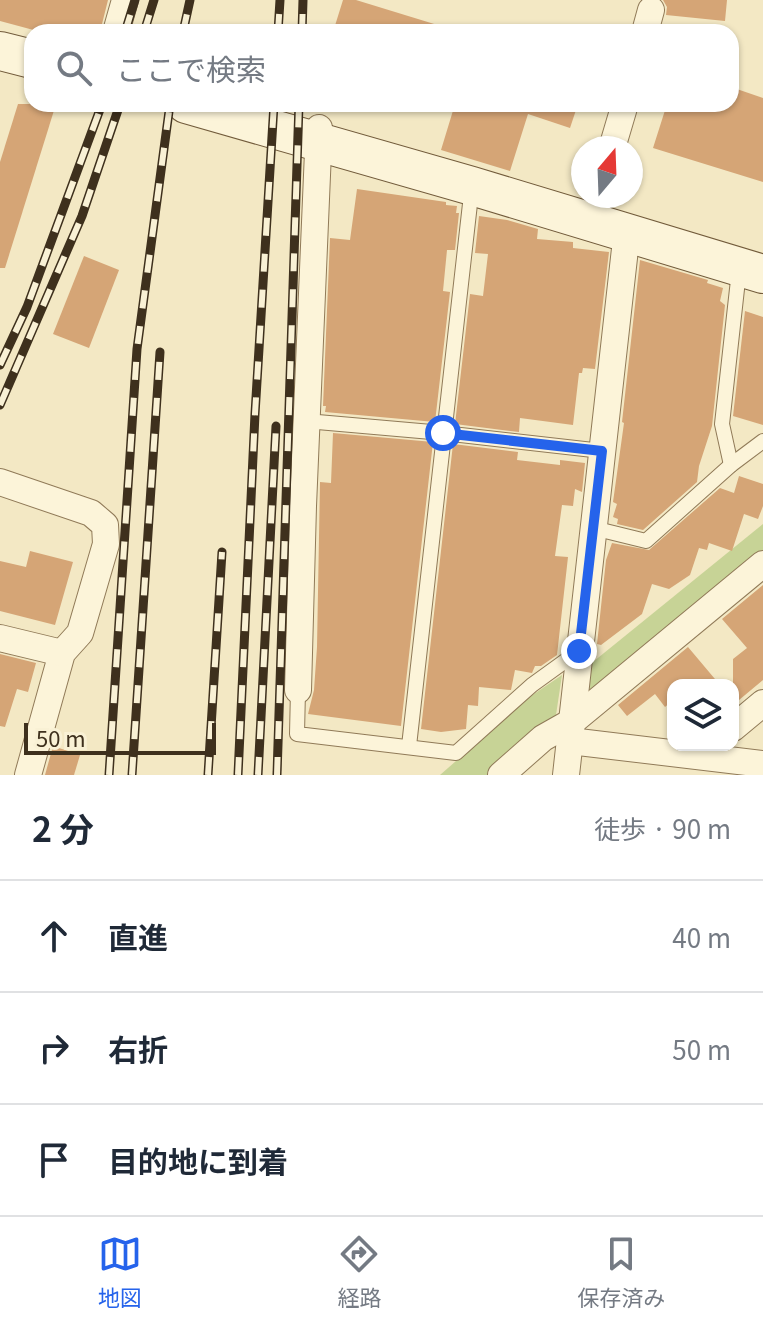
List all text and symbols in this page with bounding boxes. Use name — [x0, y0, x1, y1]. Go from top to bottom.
search box — [24, 24, 739, 112]
icon: search — [52, 46, 96, 90]
text: ここで検索 — [116, 46, 266, 90]
north arrow — [571, 136, 643, 208]
route start — [425, 415, 461, 451]
route end — [561, 633, 597, 669]
map controls — [667, 679, 739, 751]
button: layers — [667, 679, 739, 751]
scale bar — [24, 719, 216, 755]
text: 50 m — [36, 721, 86, 753]
text: 2 分 — [32, 803, 94, 852]
text: 徒歩 · 90 m — [594, 809, 731, 846]
icon: ahead — [32, 914, 76, 958]
text: 直進 — [108, 914, 168, 958]
text: 40 m — [672, 918, 731, 955]
icon: right — [32, 1026, 76, 1070]
text: 右折 — [108, 1026, 168, 1070]
text: 50 m — [672, 1030, 731, 1067]
icon: arrive — [32, 1138, 76, 1182]
text: 目的地に到着 — [108, 1138, 288, 1182]
tab: 地図 — [98, 1232, 142, 1312]
tab: 経路 — [337, 1232, 381, 1312]
tab: 保存済み — [577, 1232, 665, 1312]

